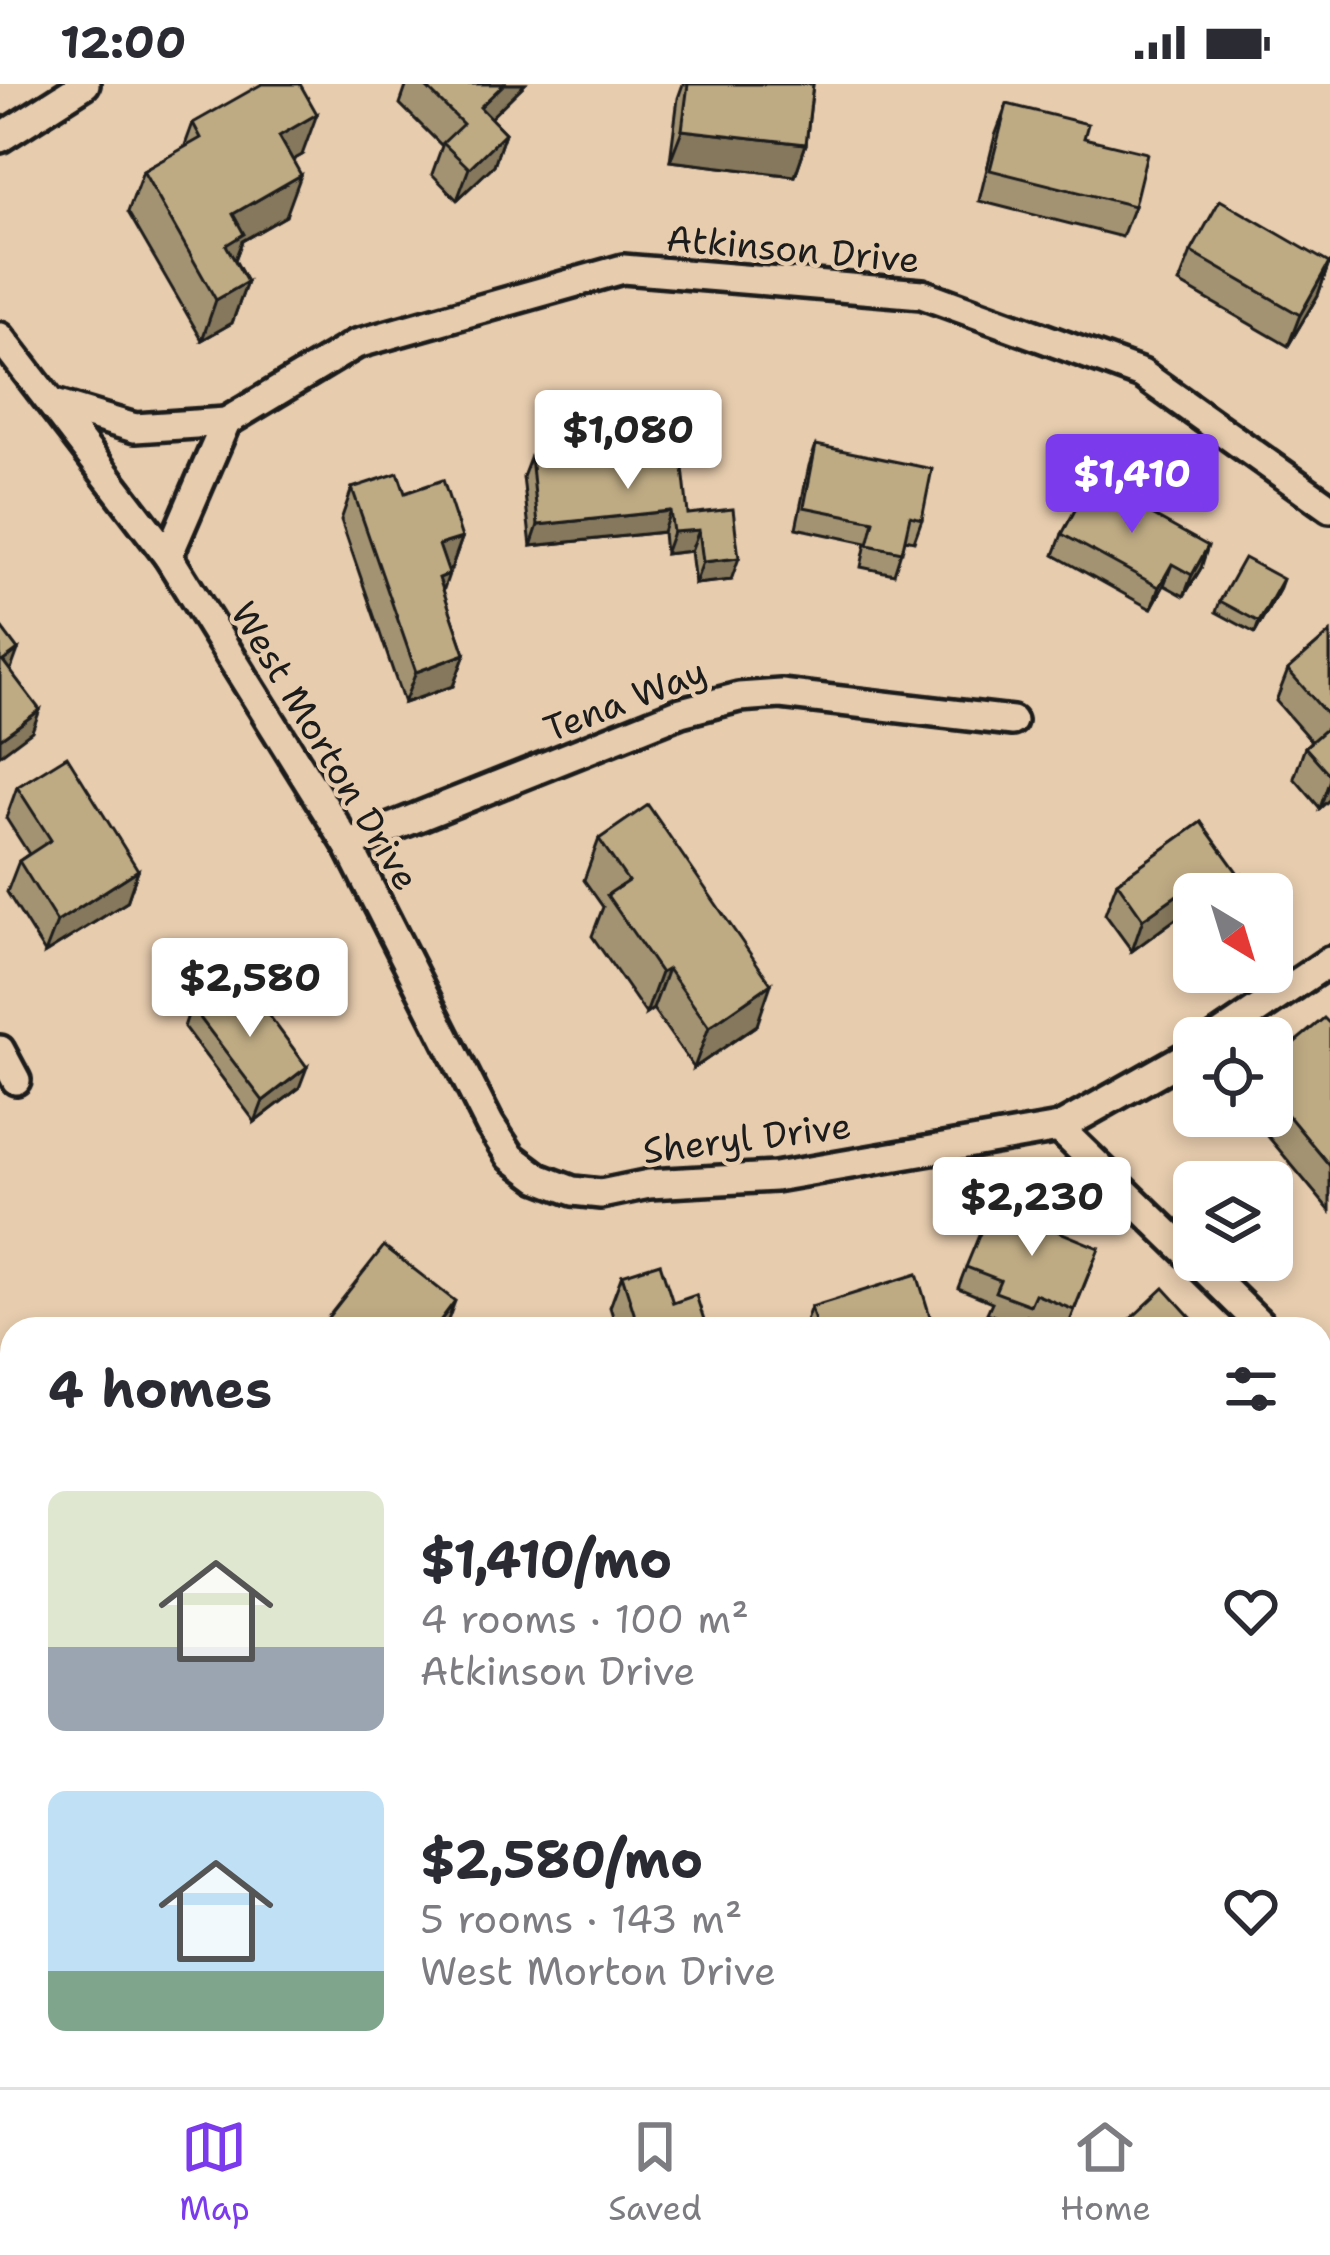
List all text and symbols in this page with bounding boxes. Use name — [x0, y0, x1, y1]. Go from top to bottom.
text: 12:00 — [60, 12, 187, 72]
street label: Atkinson Drive — [664, 214, 922, 284]
pin: $1,080 — [530, 390, 726, 492]
text: $1,080 — [562, 403, 694, 455]
pin: $1,410 — [1034, 434, 1230, 536]
text: $1,410 — [1073, 447, 1191, 499]
street label: West Morton Drive — [219, 592, 431, 900]
street label: Tena Way — [537, 647, 713, 753]
north arrow — [1173, 873, 1293, 993]
map controls — [1173, 873, 1293, 1281]
pin: $2,580 — [152, 938, 348, 1040]
text: $2,580 — [179, 951, 321, 1003]
button: locate — [1173, 1017, 1293, 1137]
street label: Sheryl Drive — [640, 1101, 854, 1175]
pin: $2,230 — [934, 1157, 1130, 1259]
button: layers — [1173, 1161, 1293, 1281]
text: $2,230 — [960, 1170, 1104, 1222]
text: 4 homes — [48, 1355, 272, 1423]
icon: filters — [1218, 1356, 1284, 1422]
text: $1,410/mo — [420, 1525, 672, 1593]
icon: home — [144, 1539, 288, 1683]
icon: heart — [1218, 1578, 1284, 1644]
text: 4 rooms · 100 m² — [420, 1593, 749, 1645]
text: Atkinson Drive — [420, 1645, 695, 1697]
text: $2,580/mo — [420, 1825, 703, 1893]
icon: home — [144, 1839, 288, 1983]
icon: heart — [1218, 1878, 1284, 1944]
text: 5 rooms · 143 m² — [420, 1893, 742, 1945]
text: West Morton Drive — [420, 1945, 776, 1997]
tab: Map — [179, 2114, 250, 2231]
tab: Saved — [608, 2114, 702, 2231]
tab: Home — [1060, 2114, 1151, 2231]

